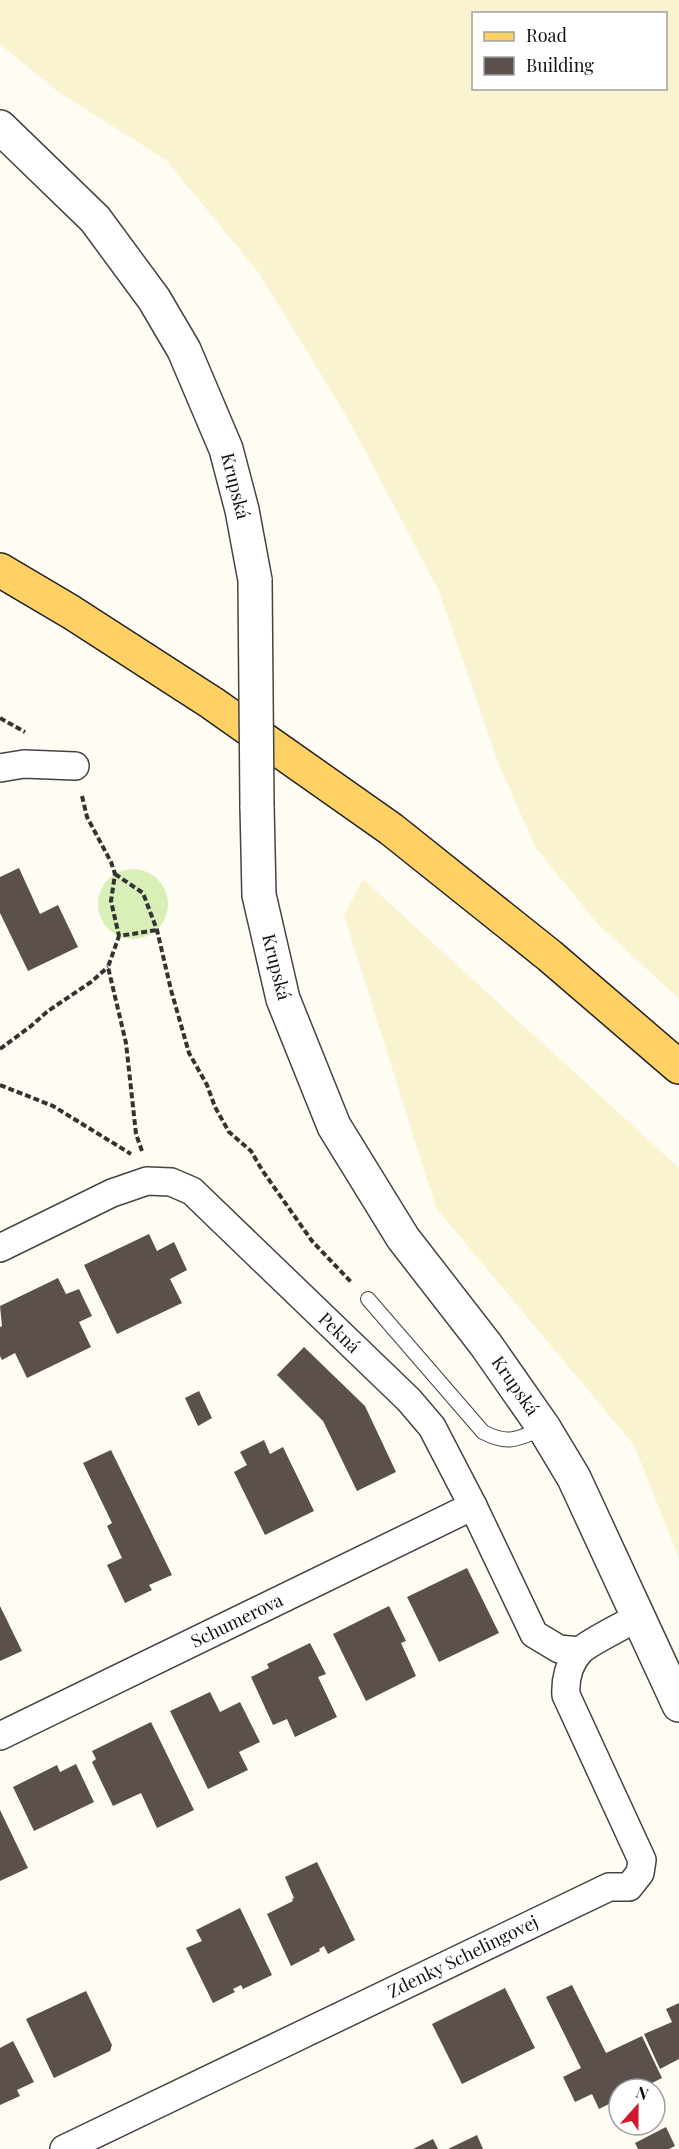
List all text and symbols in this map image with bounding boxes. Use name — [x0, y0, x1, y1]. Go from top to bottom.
legend — [472, 12, 667, 90]
text: Road — [526, 23, 567, 47]
text: Building — [526, 53, 594, 77]
street label: Krupská — [216, 450, 256, 521]
street label: Krupská — [257, 931, 297, 1002]
street label: Pekná — [314, 1307, 366, 1358]
street label: Krupská — [487, 1351, 545, 1420]
street label: Schumerova — [187, 1587, 287, 1653]
street label: Zdenky Schelingovej — [383, 1909, 542, 2003]
north arrow — [607, 2077, 667, 2137]
text: N — [633, 2081, 652, 2105]

